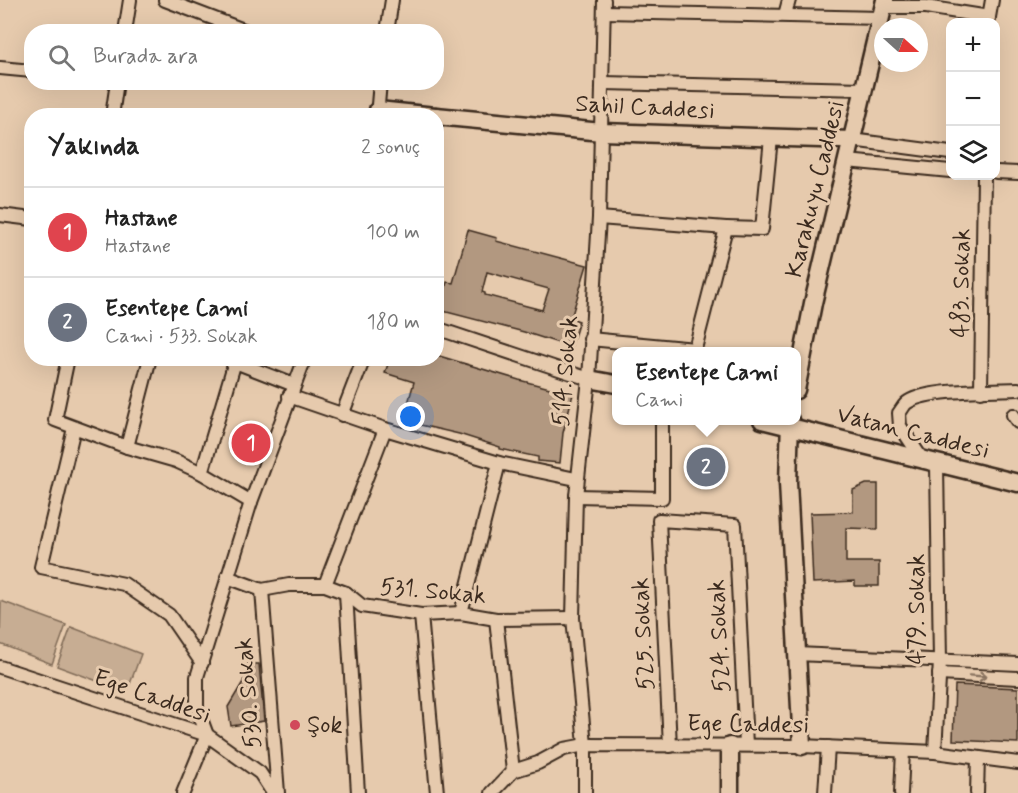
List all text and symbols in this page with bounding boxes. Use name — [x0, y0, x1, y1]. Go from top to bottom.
north arrow — [874, 18, 928, 72]
map controls — [946, 18, 1000, 180]
button: + — [946, 18, 1000, 72]
search box — [24, 24, 444, 90]
icon: search — [45, 41, 78, 74]
text: Burada ara — [93, 43, 198, 71]
button: − — [946, 72, 1000, 126]
street label: Sahil Caddesi — [574, 89, 716, 127]
street label: Karakuyu Caddesi — [779, 97, 853, 281]
button: layers — [946, 126, 1000, 180]
text: Yakında — [48, 130, 140, 164]
text: 2 sonuç — [361, 134, 420, 161]
text: Hastane — [105, 205, 178, 233]
text: 1 — [63, 219, 72, 246]
text: 100 m — [366, 219, 420, 246]
street label: 483. Sokak — [946, 228, 978, 338]
text: Hastane — [105, 233, 171, 260]
text: Esentepe Cami — [105, 295, 248, 323]
text: 2 — [63, 309, 72, 336]
text: 180 m — [367, 309, 420, 336]
street label: 514. Sokak — [546, 314, 586, 428]
text: Cami · 533. Sokak — [105, 323, 257, 350]
popup — [612, 347, 801, 425]
text: Esentepe Cami — [635, 359, 778, 387]
text: Cami — [635, 387, 683, 414]
street label: Vatan Caddesi — [834, 399, 992, 467]
your location — [396, 402, 425, 431]
pin: 1 — [232, 420, 270, 466]
pin: 2 — [686, 444, 726, 490]
street label: 479. Sokak — [902, 553, 933, 664]
street label: 531. Sokak — [379, 572, 487, 612]
street label: 525. Sokak — [626, 577, 662, 691]
street label: 524. Sokak — [702, 578, 738, 693]
street label: 530. Sokak — [229, 636, 269, 750]
street label: Ege Caddesi — [89, 663, 215, 731]
one-way arrow — [968, 671, 988, 682]
street label: Ege Caddesi — [687, 708, 809, 742]
place label: Şok — [307, 710, 343, 741]
marker: Şok — [288, 718, 302, 732]

